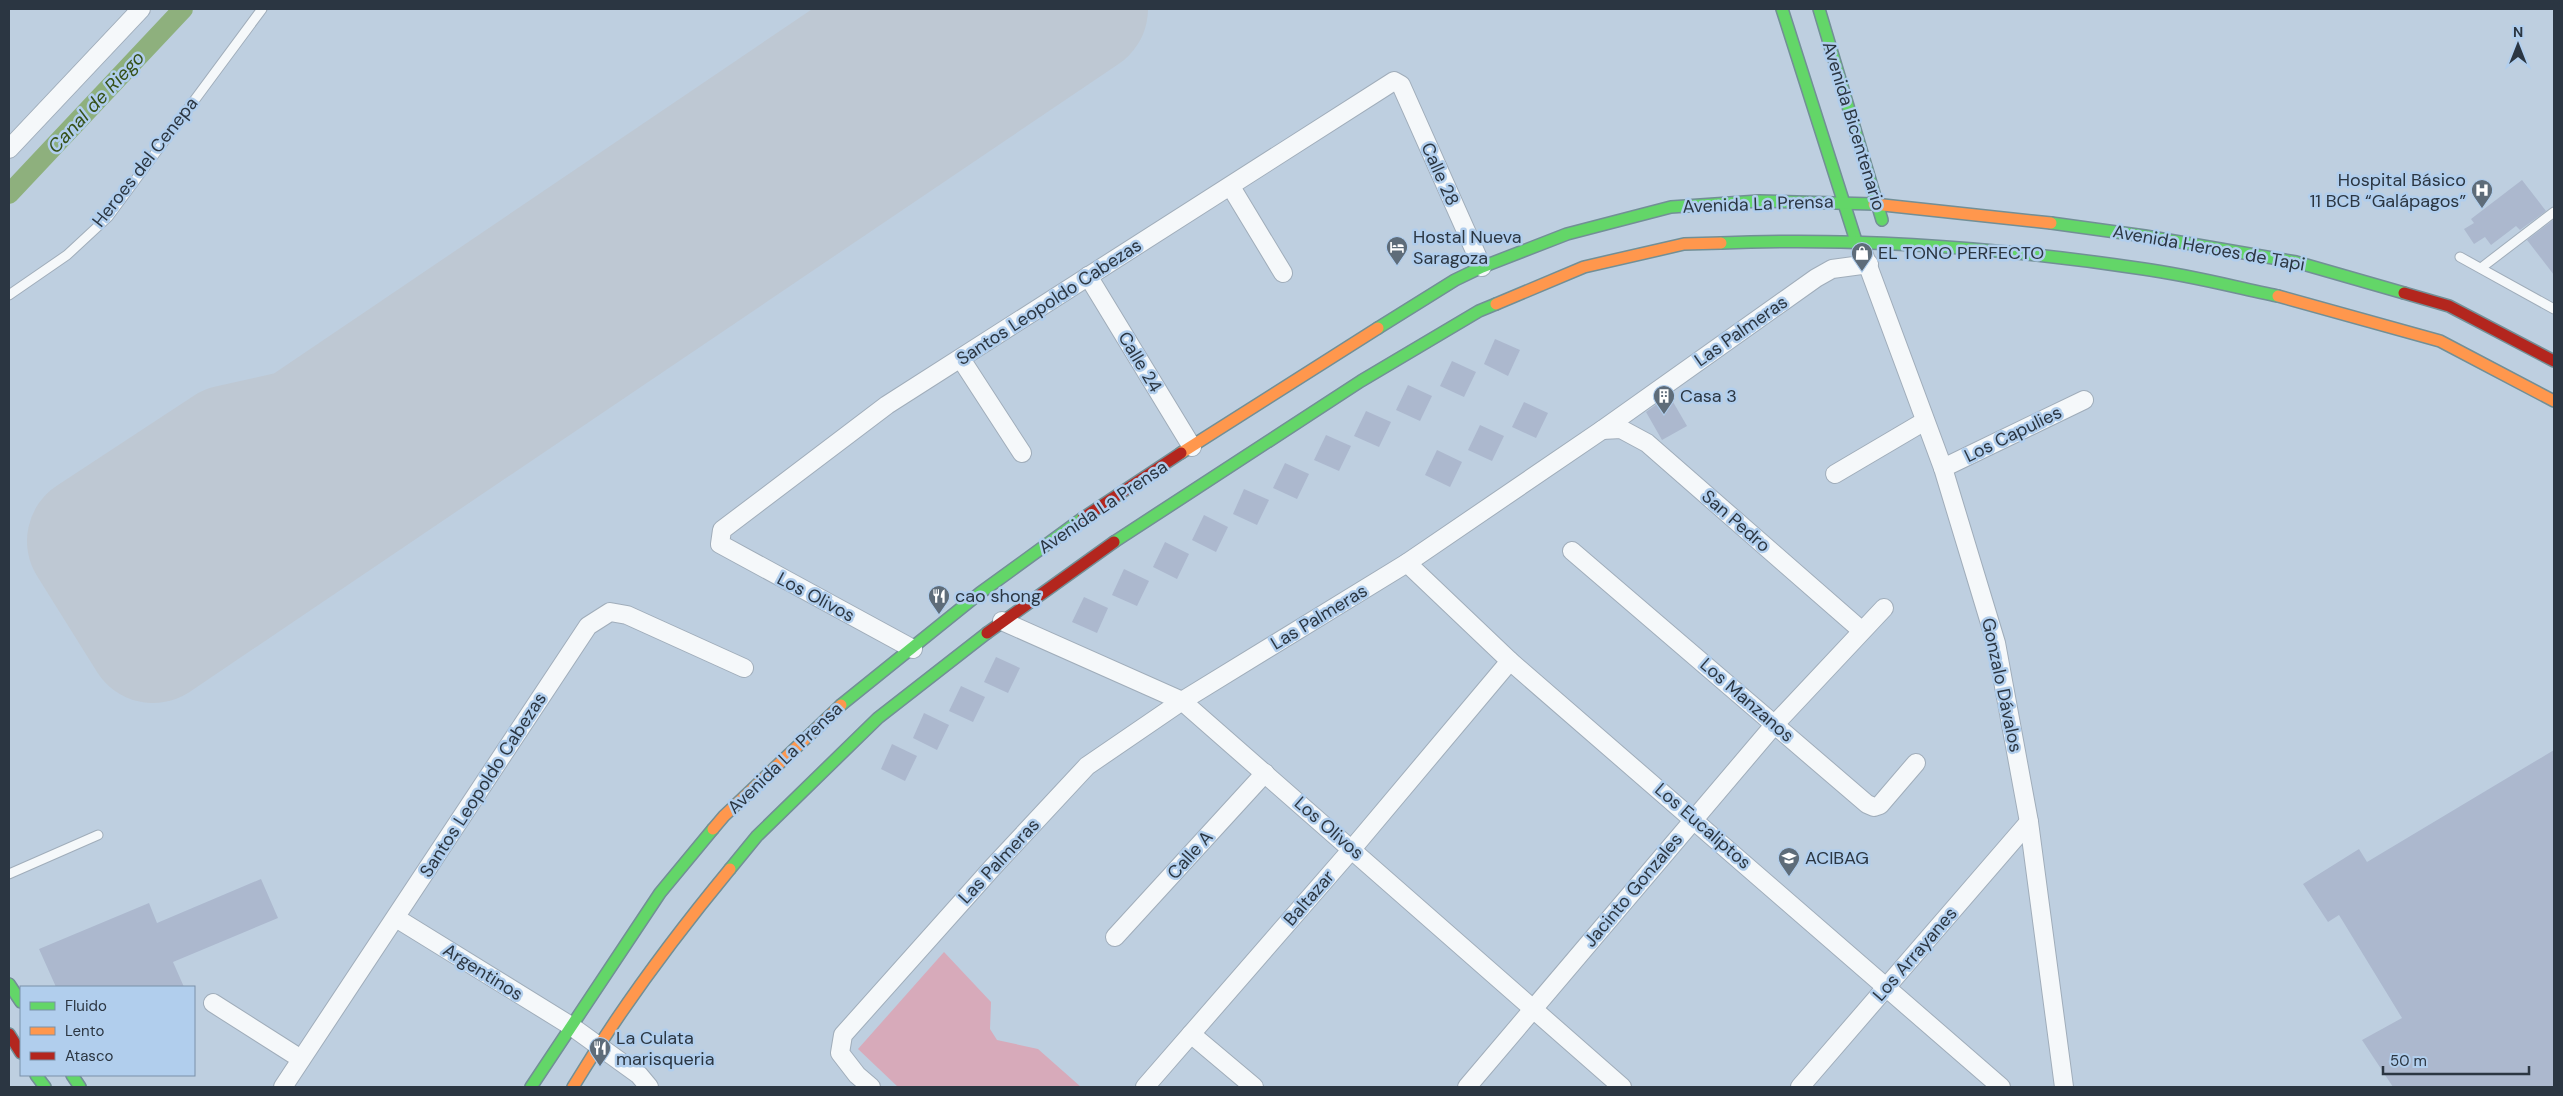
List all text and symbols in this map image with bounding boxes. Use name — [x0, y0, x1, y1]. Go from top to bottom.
north arrow — [2493, 20, 2543, 70]
text: N — [2513, 23, 2523, 41]
street label: Avenida Bicentenario — [1817, 39, 1891, 213]
water label: Canal de Riego — [42, 45, 150, 159]
street label: Heroes del Cenepa — [87, 92, 203, 232]
street label: Calle 28 — [1415, 139, 1465, 209]
place label: Hospital Básico 11 BCB “Galápagos” — [2310, 168, 2466, 213]
hospital icon: Hospital Básico 11 BCB “Galápagos” — [2470, 178, 2494, 209]
street label: Avenida La Prensa — [1682, 189, 1834, 219]
street label: Avenida Heroes de Tapi — [2111, 219, 2307, 277]
place label: Hostal Nueva Saragoza — [1413, 225, 1522, 270]
street label: Santos Leopoldo Cabezas — [952, 233, 1146, 371]
hotel icon: Hostal Nueva Saragoza — [1385, 235, 1409, 266]
shop icon: EL TONO PERFECTO — [1850, 241, 1874, 272]
place label: EL TONO PERFECTO — [1878, 241, 2044, 265]
street label: Las Palmeras — [1690, 290, 1792, 372]
street label: Calle 24 — [1113, 327, 1168, 397]
building icon: Casa 3 — [1652, 384, 1676, 415]
place label: Casa 3 — [1680, 384, 1737, 408]
street label: Los Capulies — [1960, 400, 2066, 468]
street label: Avenida La Prensa — [1034, 455, 1172, 559]
street label: San Pedro — [1697, 484, 1775, 558]
street label: Los Olivos — [773, 567, 859, 627]
street label: Las Palmeras — [1266, 579, 1372, 655]
restaurant icon: cao shong — [927, 584, 951, 615]
place label: cao shong — [955, 584, 1041, 608]
street label: Gonzalo Dávalos — [1976, 616, 2028, 754]
street label: Los Manzanos — [1695, 653, 1799, 747]
street label: Santos Leopoldo Cabezas — [414, 688, 552, 882]
street label: Avenida La Prensa — [722, 697, 848, 819]
street label: Los Eucaliptos — [1650, 778, 1756, 874]
street label: Los Olivos — [1289, 791, 1369, 865]
street label: Las Palmeras — [953, 813, 1045, 909]
street label: Calle A — [1162, 826, 1218, 884]
street label: Jacinto Gonzales — [1578, 828, 1688, 952]
school or university icon: ACIBAG — [1777, 846, 1801, 877]
place label: ACIBAG — [1805, 846, 1869, 870]
street label: Baltazar — [1278, 865, 1340, 931]
street label: Los Arrayanes — [1867, 902, 1963, 1006]
street label: Argentinos — [438, 938, 528, 1006]
legend — [20, 986, 195, 1076]
text: Fluido — [65, 996, 107, 1016]
text: Lento — [65, 1021, 104, 1041]
place label: La Culata marisqueria — [616, 1026, 714, 1071]
restaurant icon: La Culata marisqueria — [588, 1036, 612, 1067]
scale bar — [2383, 1044, 2529, 1076]
text: Atasco — [65, 1046, 113, 1066]
text: 50 m — [2390, 1051, 2427, 1071]

